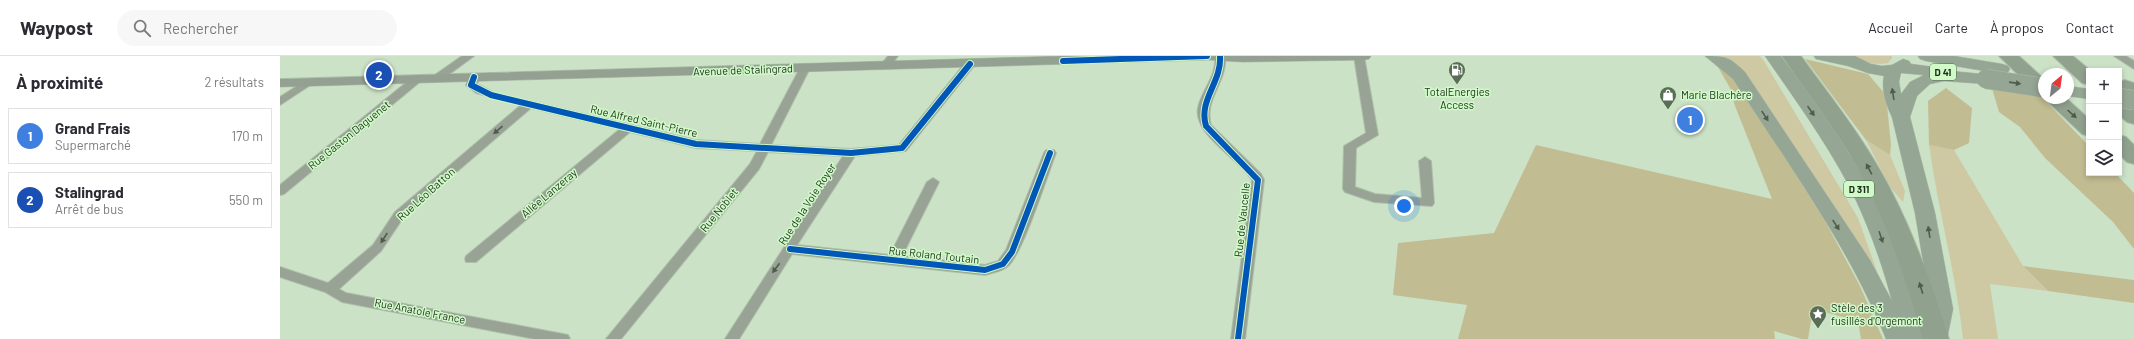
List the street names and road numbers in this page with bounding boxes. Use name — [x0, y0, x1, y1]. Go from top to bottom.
street label: Avenue de Stalingrad — [693, 61, 793, 78]
road number: D 41 — [1930, 64, 1956, 80]
street label: Rue Gaston Daguenet — [305, 98, 392, 172]
street label: Rue Alfred Saint-Pierre — [589, 102, 699, 139]
street label: Rue de la Voie Royer — [775, 160, 838, 247]
street label: Rue Léo Batton — [394, 164, 457, 223]
street label: Allée Lanzeray — [518, 166, 579, 220]
road number: D 311 — [1844, 181, 1874, 197]
street label: Rue de Vaucelle — [1231, 182, 1252, 258]
street label: Rue Noblet — [697, 185, 740, 234]
street label: Rue Roland Toutain — [888, 243, 980, 266]
street label: Rue Anatole France — [373, 295, 467, 326]

